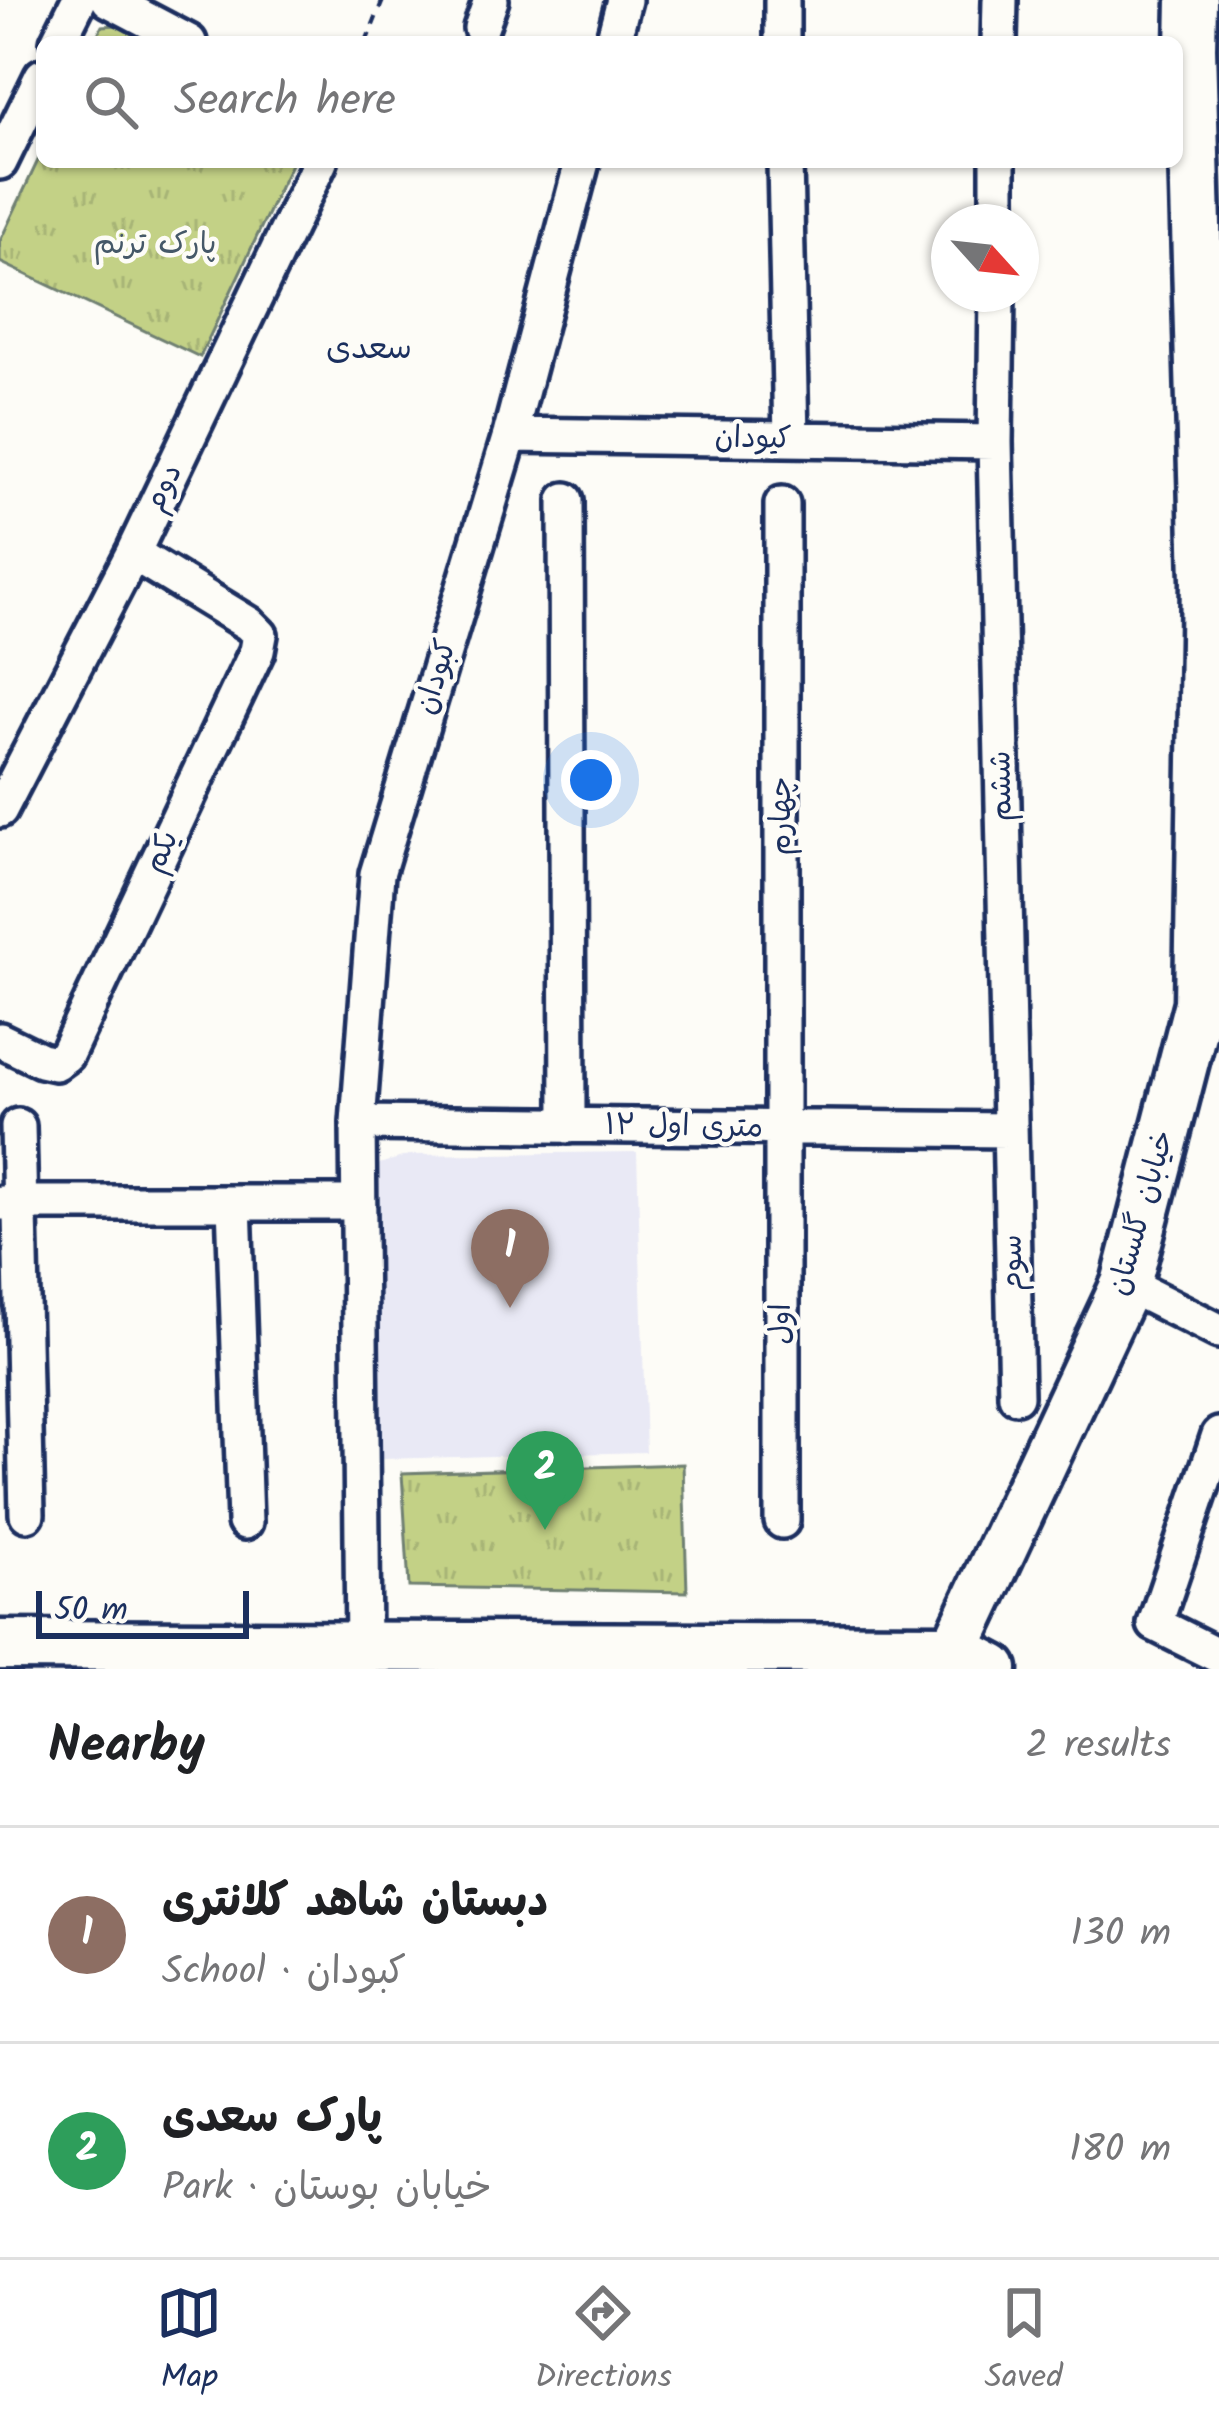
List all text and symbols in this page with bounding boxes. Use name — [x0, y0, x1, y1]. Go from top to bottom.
search box — [36, 36, 1183, 168]
text: Search here — [174, 66, 396, 138]
icon: search — [78, 69, 144, 135]
north arrow — [931, 204, 1039, 312]
park label: پارک ترنم — [93, 221, 217, 269]
district label: سعدی — [326, 323, 412, 376]
street label: کیودان — [714, 414, 792, 464]
street label: دوم — [132, 456, 196, 520]
street label: کبودان — [403, 633, 471, 721]
your location — [561, 750, 621, 810]
street label: ششم — [977, 750, 1027, 822]
street label: چهارم — [758, 776, 806, 856]
street label: یکم — [131, 823, 193, 881]
street label: ۱۲ متری اول — [604, 1102, 764, 1152]
street label: خیابان گلستان — [1095, 1125, 1189, 1301]
pin: 1 — [471, 1209, 549, 1308]
street label: سوم — [989, 1234, 1037, 1292]
street label: اول — [758, 1303, 806, 1345]
pin: 2 — [506, 1431, 584, 1530]
scale bar — [36, 1585, 249, 1638]
text: 50 m — [54, 1585, 128, 1638]
text: Nearby — [48, 1707, 205, 1788]
text: 2 results — [1026, 1716, 1171, 1778]
text: دبستان شاهد کلانتری — [162, 1867, 548, 1939]
text: 1 — [81, 1904, 93, 1966]
text: 130 m — [1070, 1904, 1171, 1966]
text: School · کبودان — [162, 1942, 406, 2004]
text: پارک سعدی — [162, 2083, 382, 2155]
text: 2 — [76, 2120, 98, 2182]
text: 180 m — [1069, 2120, 1171, 2182]
text: Park · خیابان بوستان — [162, 2158, 492, 2220]
tab: Map — [156, 2280, 222, 2405]
tab: Directions — [535, 2280, 672, 2405]
tab: Saved — [984, 2280, 1063, 2405]

